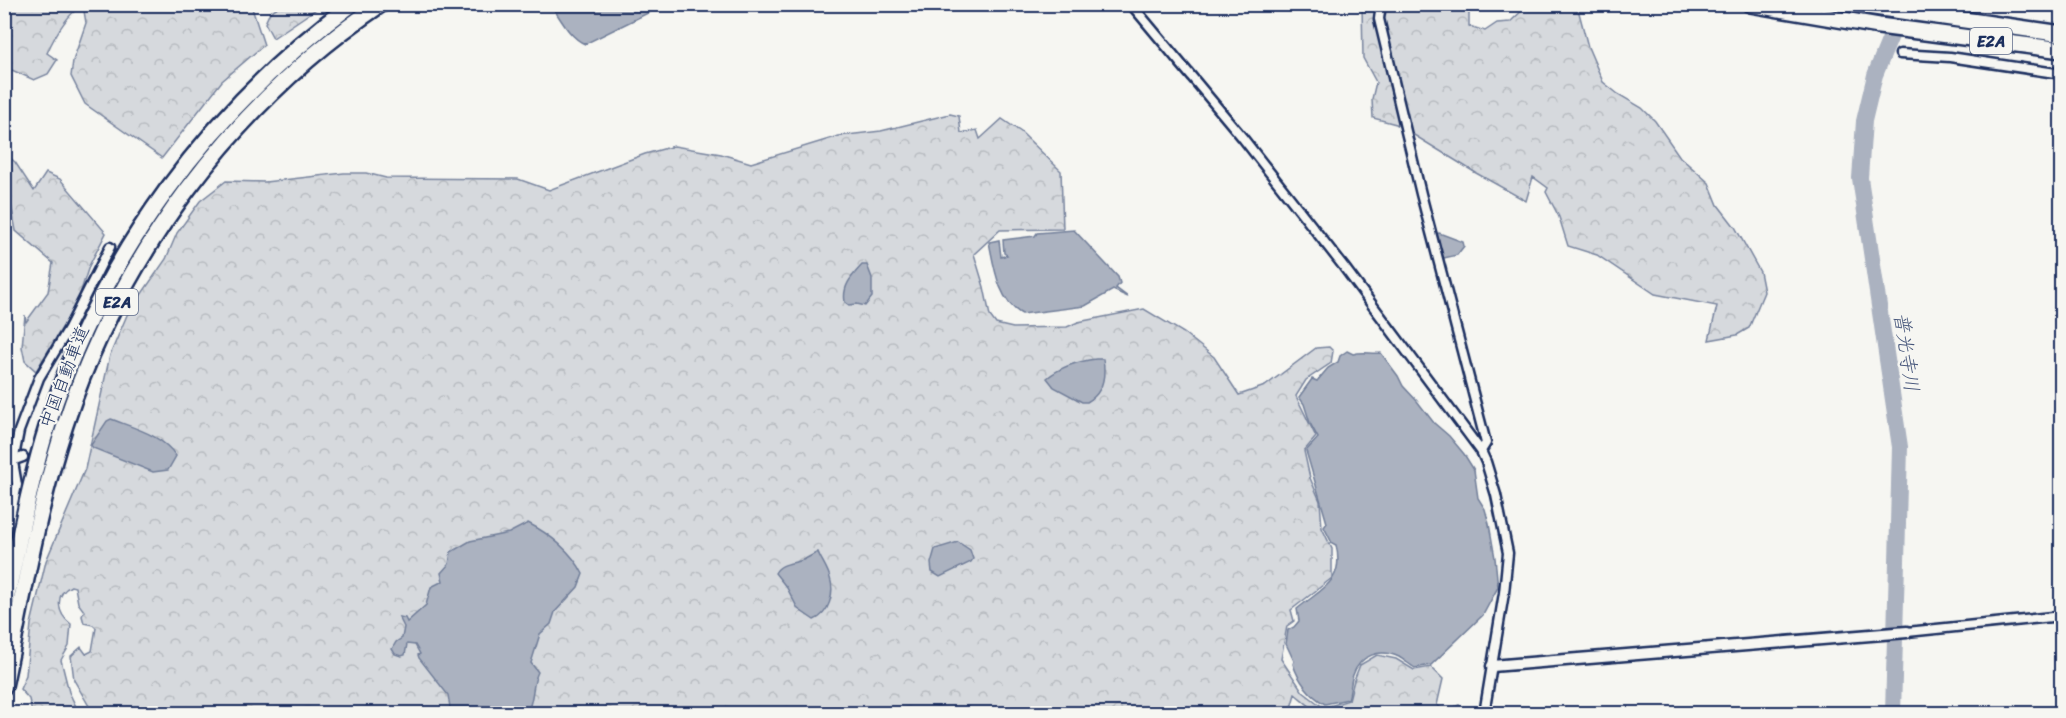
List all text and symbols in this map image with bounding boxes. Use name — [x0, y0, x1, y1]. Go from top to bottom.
road number: E2A — [1970, 28, 2012, 54]
road number: E2A — [96, 289, 138, 315]
water label: 普光寺川 — [1884, 310, 1929, 394]
street label: 中国自動車道 — [30, 321, 98, 433]

